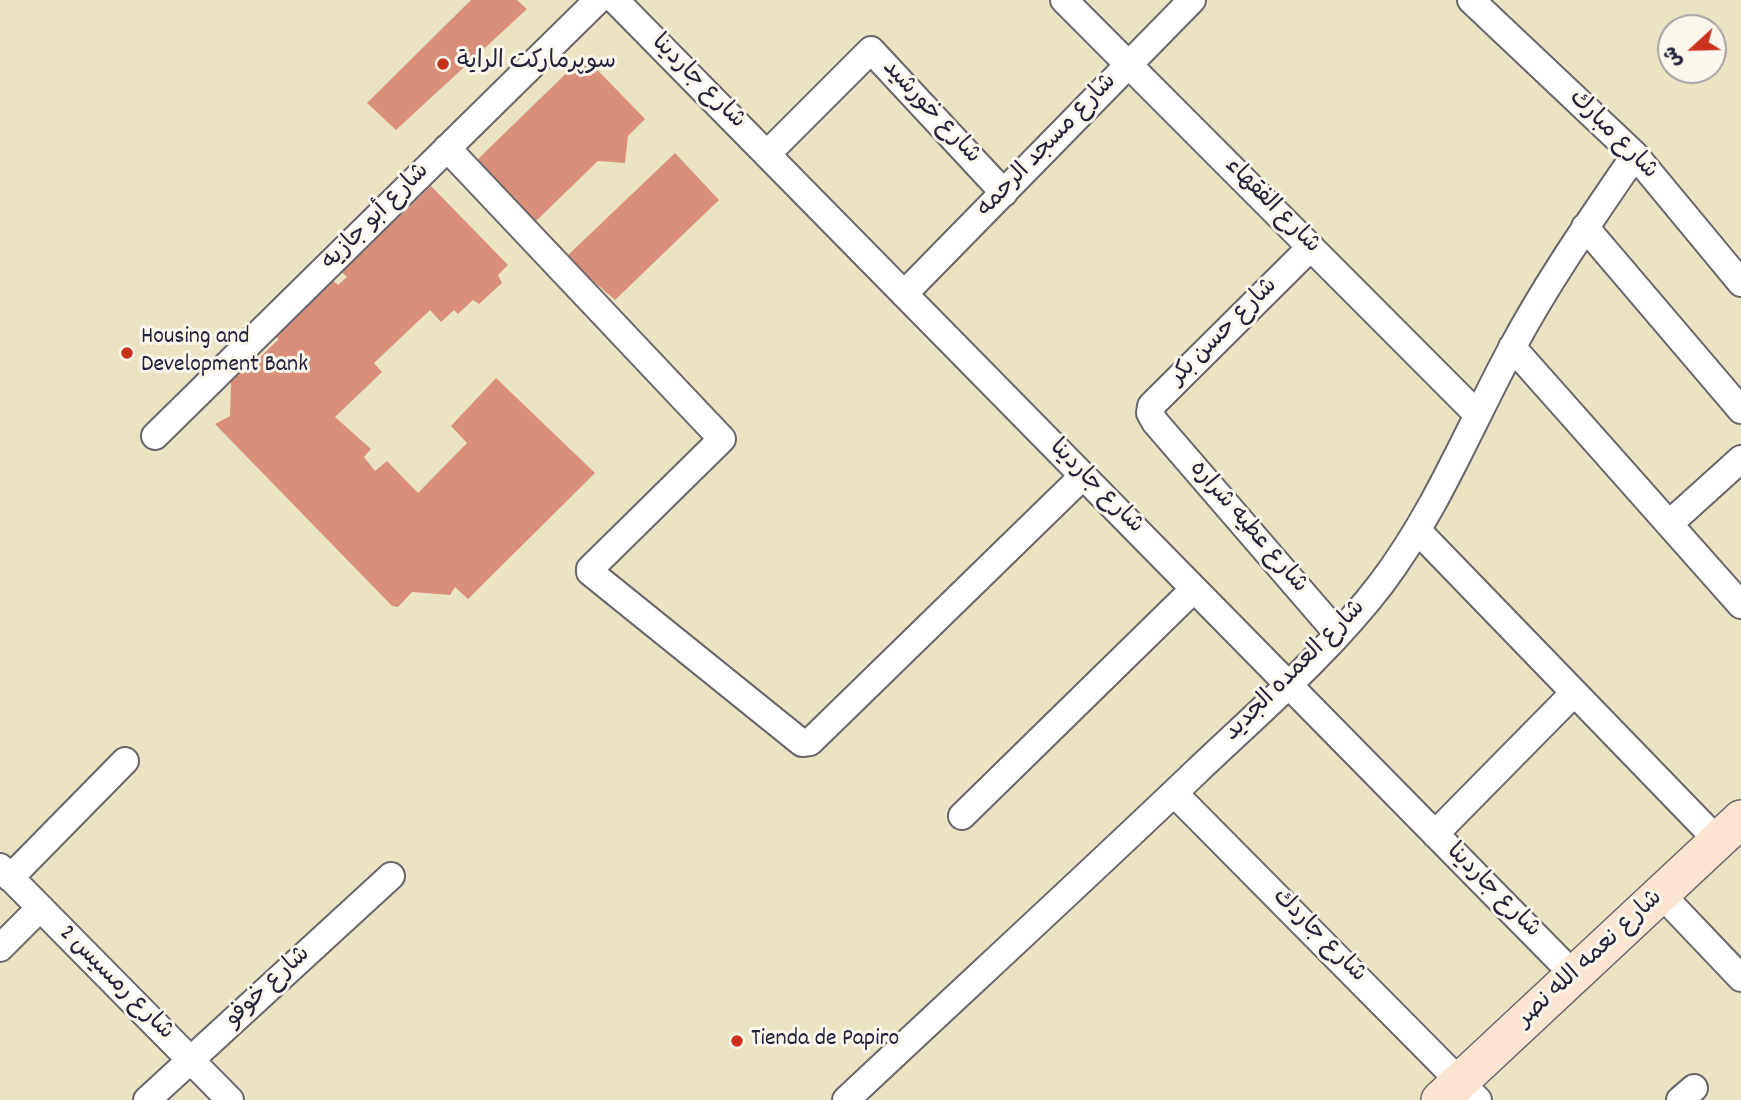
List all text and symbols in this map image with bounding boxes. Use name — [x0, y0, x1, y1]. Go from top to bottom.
north arrow — [1657, 14, 1727, 84]
street label: شارع جاردينا — [644, 30, 750, 136]
text: ش — [1657, 42, 1690, 71]
place label: سوپرمارکت الراية — [457, 50, 616, 78]
street label: شارع خورشيد — [874, 55, 986, 171]
marker: سوپرمارکت الراية — [435, 56, 451, 72]
street label: شارع مسجد الرحمه — [972, 69, 1124, 225]
street label: شارع مبارك — [1561, 85, 1663, 187]
street label: شارع الفقهاء — [1217, 153, 1325, 261]
street label: شارع أبو جازيه — [317, 158, 437, 278]
street label: شارع حسن بكر — [1165, 273, 1285, 393]
place label: Housing and Development Bank — [141, 325, 308, 381]
marker: Housing and Development Bank — [119, 345, 135, 361]
street label: شارع جاردينا — [1042, 435, 1148, 541]
street label: شارع عطيه شراره — [1182, 456, 1312, 600]
street label: شارع العمده الجديد — [1219, 595, 1373, 749]
street label: شارع جاردينا — [1439, 839, 1545, 945]
street label: شارع جاردك — [1265, 884, 1371, 990]
street label: شارع نعمه الله نصر — [1512, 885, 1670, 1035]
street label: شارع رمسيس 2 — [51, 920, 179, 1048]
street label: شارع خوفو — [220, 941, 318, 1035]
place label: Tienda de Papiro — [751, 1027, 899, 1055]
marker: Tienda de Papiro — [729, 1033, 745, 1049]

